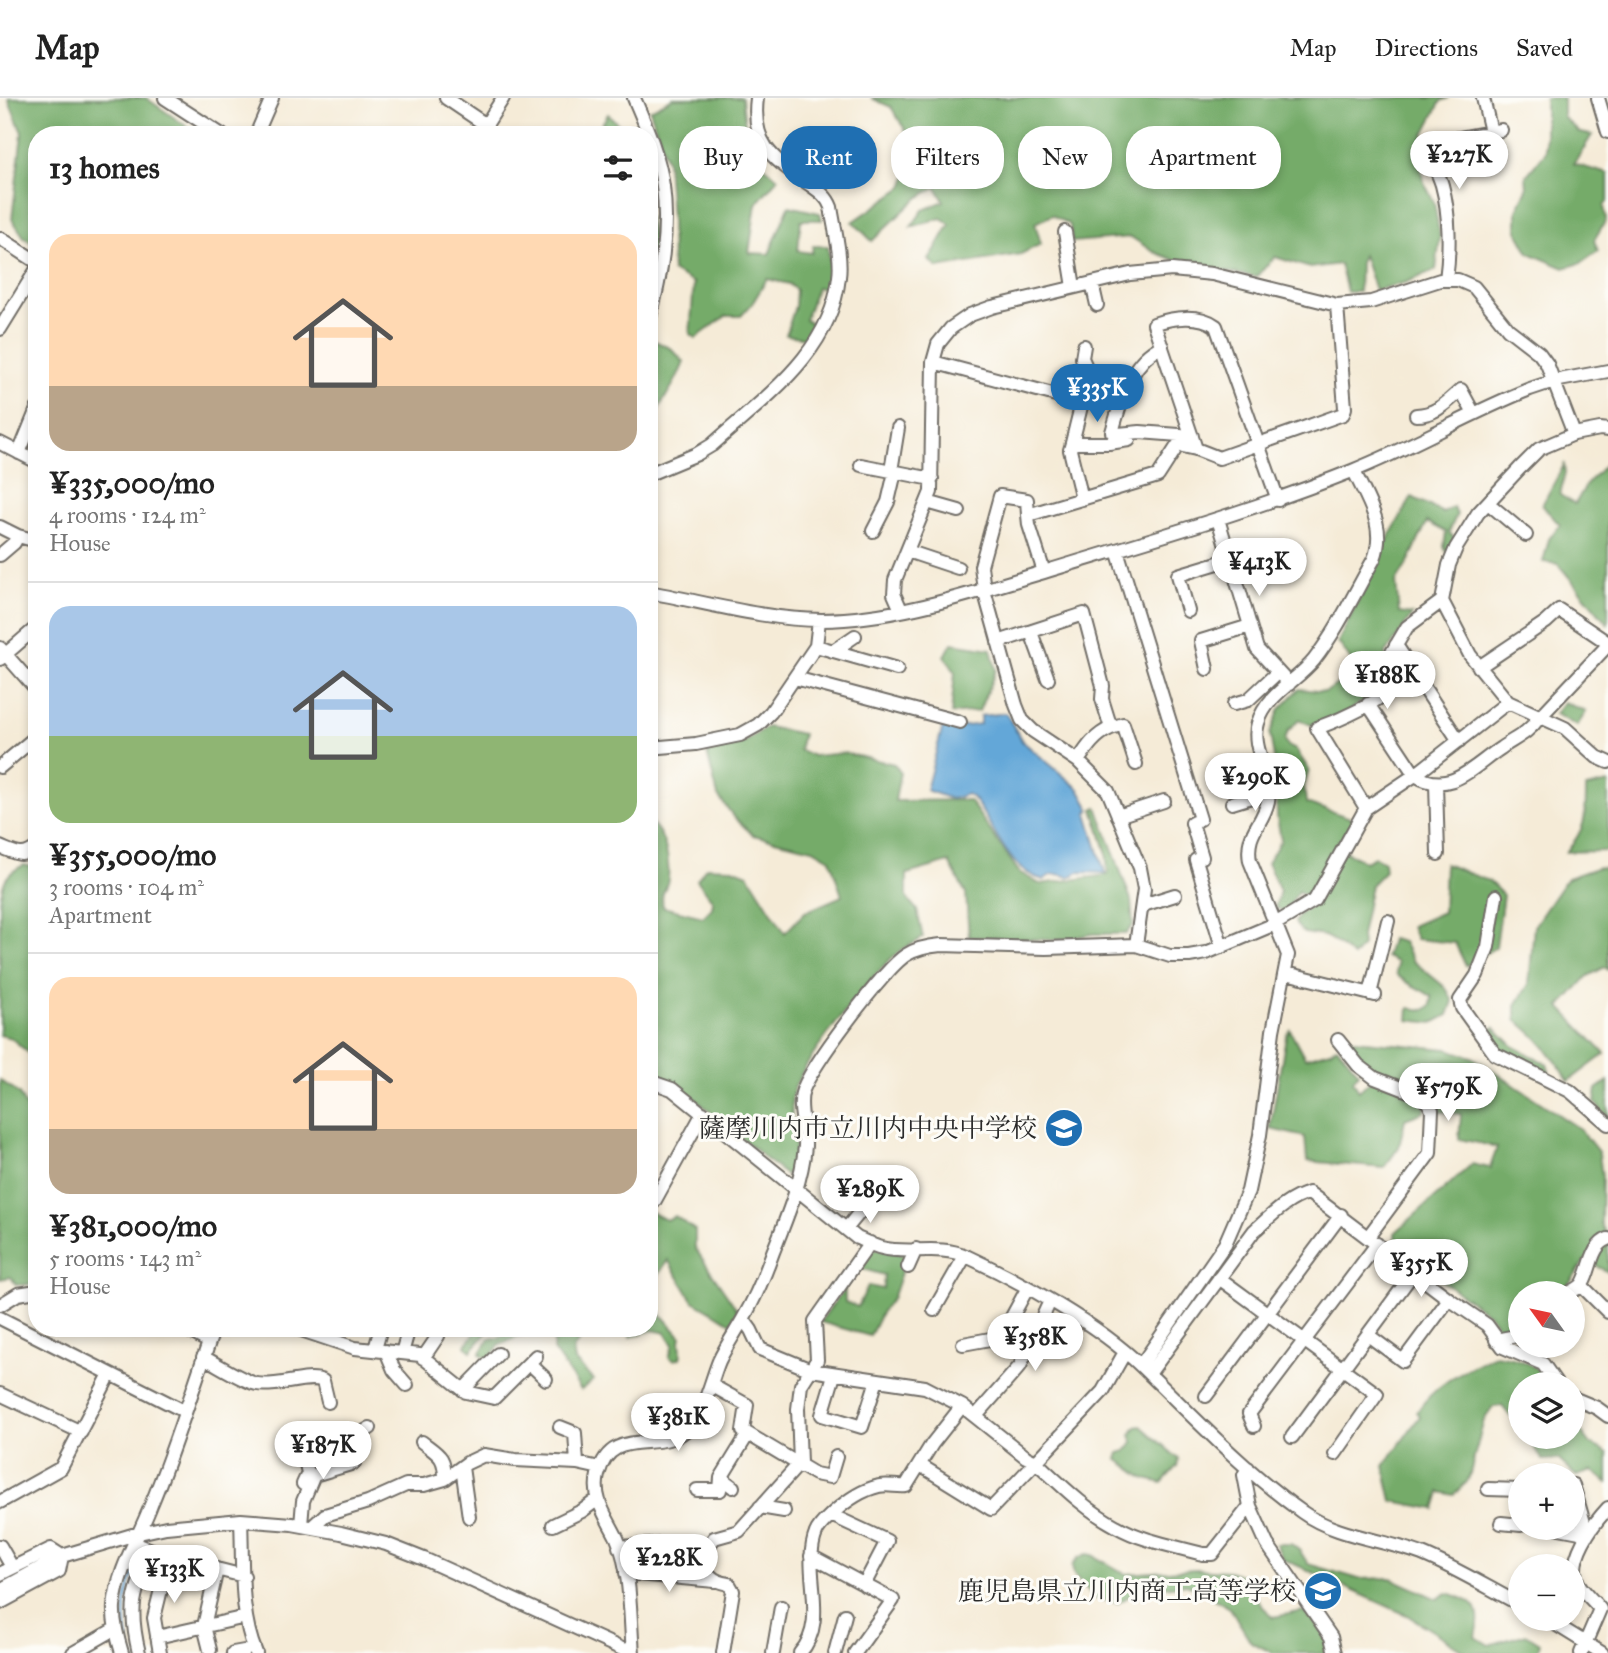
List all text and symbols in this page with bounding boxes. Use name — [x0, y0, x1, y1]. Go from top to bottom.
text: Map — [35, 28, 99, 68]
text: Map — [1290, 33, 1337, 63]
text: Directions — [1375, 33, 1478, 63]
text: Saved — [1516, 33, 1573, 63]
chip: Buy — [679, 126, 767, 189]
chip: Rent — [781, 126, 877, 189]
chip: Filters — [891, 126, 1004, 189]
chip: New — [1018, 126, 1112, 189]
chip: Apartment — [1126, 126, 1281, 189]
pin: ¥227K — [1410, 132, 1508, 191]
text: ¥227K — [1426, 140, 1492, 168]
icon: filters — [599, 149, 637, 187]
text: 13 homes — [49, 150, 160, 186]
icon: home — [280, 280, 406, 406]
pin: ¥335K — [1048, 364, 1146, 424]
text: ¥335K — [1067, 373, 1127, 401]
text: ¥335,000/mo — [49, 465, 215, 501]
text: 4 rooms · 124 m² — [49, 501, 206, 529]
text: House — [49, 529, 111, 557]
pin: ¥413K — [1210, 538, 1308, 598]
text: ¥413K — [1228, 547, 1290, 575]
icon: home — [280, 652, 406, 778]
pin: ¥188K — [1338, 652, 1436, 711]
text: ¥188K — [1355, 660, 1419, 688]
pin: ¥290K — [1206, 754, 1304, 813]
text: ¥290K — [1221, 762, 1289, 790]
text: ¥355,000/mo — [49, 837, 216, 873]
text: 3 rooms · 104 m² — [49, 873, 204, 901]
text: Apartment — [49, 901, 152, 929]
icon: home — [280, 1023, 406, 1149]
pin: ¥579K — [1399, 1063, 1497, 1123]
text: ¥579K — [1415, 1072, 1481, 1100]
school or university icon: 薩摩川内市立川内中央中学校 — [1043, 1107, 1085, 1149]
place label: 薩摩川内市立川内中央中学校 — [699, 1112, 1037, 1144]
pin: ¥289K — [821, 1166, 919, 1225]
text: ¥289K — [836, 1174, 904, 1202]
text: ¥381,000/mo — [49, 1208, 217, 1244]
pin: ¥355K — [1372, 1240, 1470, 1299]
text: 5 rooms · 143 m² — [49, 1244, 201, 1272]
text: ¥355K — [1390, 1248, 1452, 1276]
text: House — [49, 1272, 111, 1300]
north arrow — [1508, 1281, 1586, 1358]
map controls — [1508, 1281, 1585, 1631]
pin: ¥358K — [986, 1314, 1084, 1373]
text: ¥358K — [1003, 1322, 1067, 1350]
button: layers — [1508, 1372, 1585, 1449]
pin: ¥381K — [629, 1394, 727, 1453]
text: ¥381K — [647, 1402, 709, 1430]
pin: ¥187K — [274, 1422, 372, 1481]
text: ¥187K — [290, 1430, 356, 1458]
button: + — [1508, 1463, 1585, 1540]
pin: ¥228K — [620, 1534, 718, 1594]
text: ¥228K — [636, 1543, 702, 1571]
pin: ¥133K — [125, 1546, 223, 1605]
text: ¥133K — [145, 1554, 203, 1582]
button: − — [1508, 1554, 1585, 1631]
school or university icon: 鹿児島県立川内商工高等学校 — [1302, 1570, 1344, 1612]
place label: 鹿児島県立川内商工高等学校 — [958, 1575, 1296, 1607]

